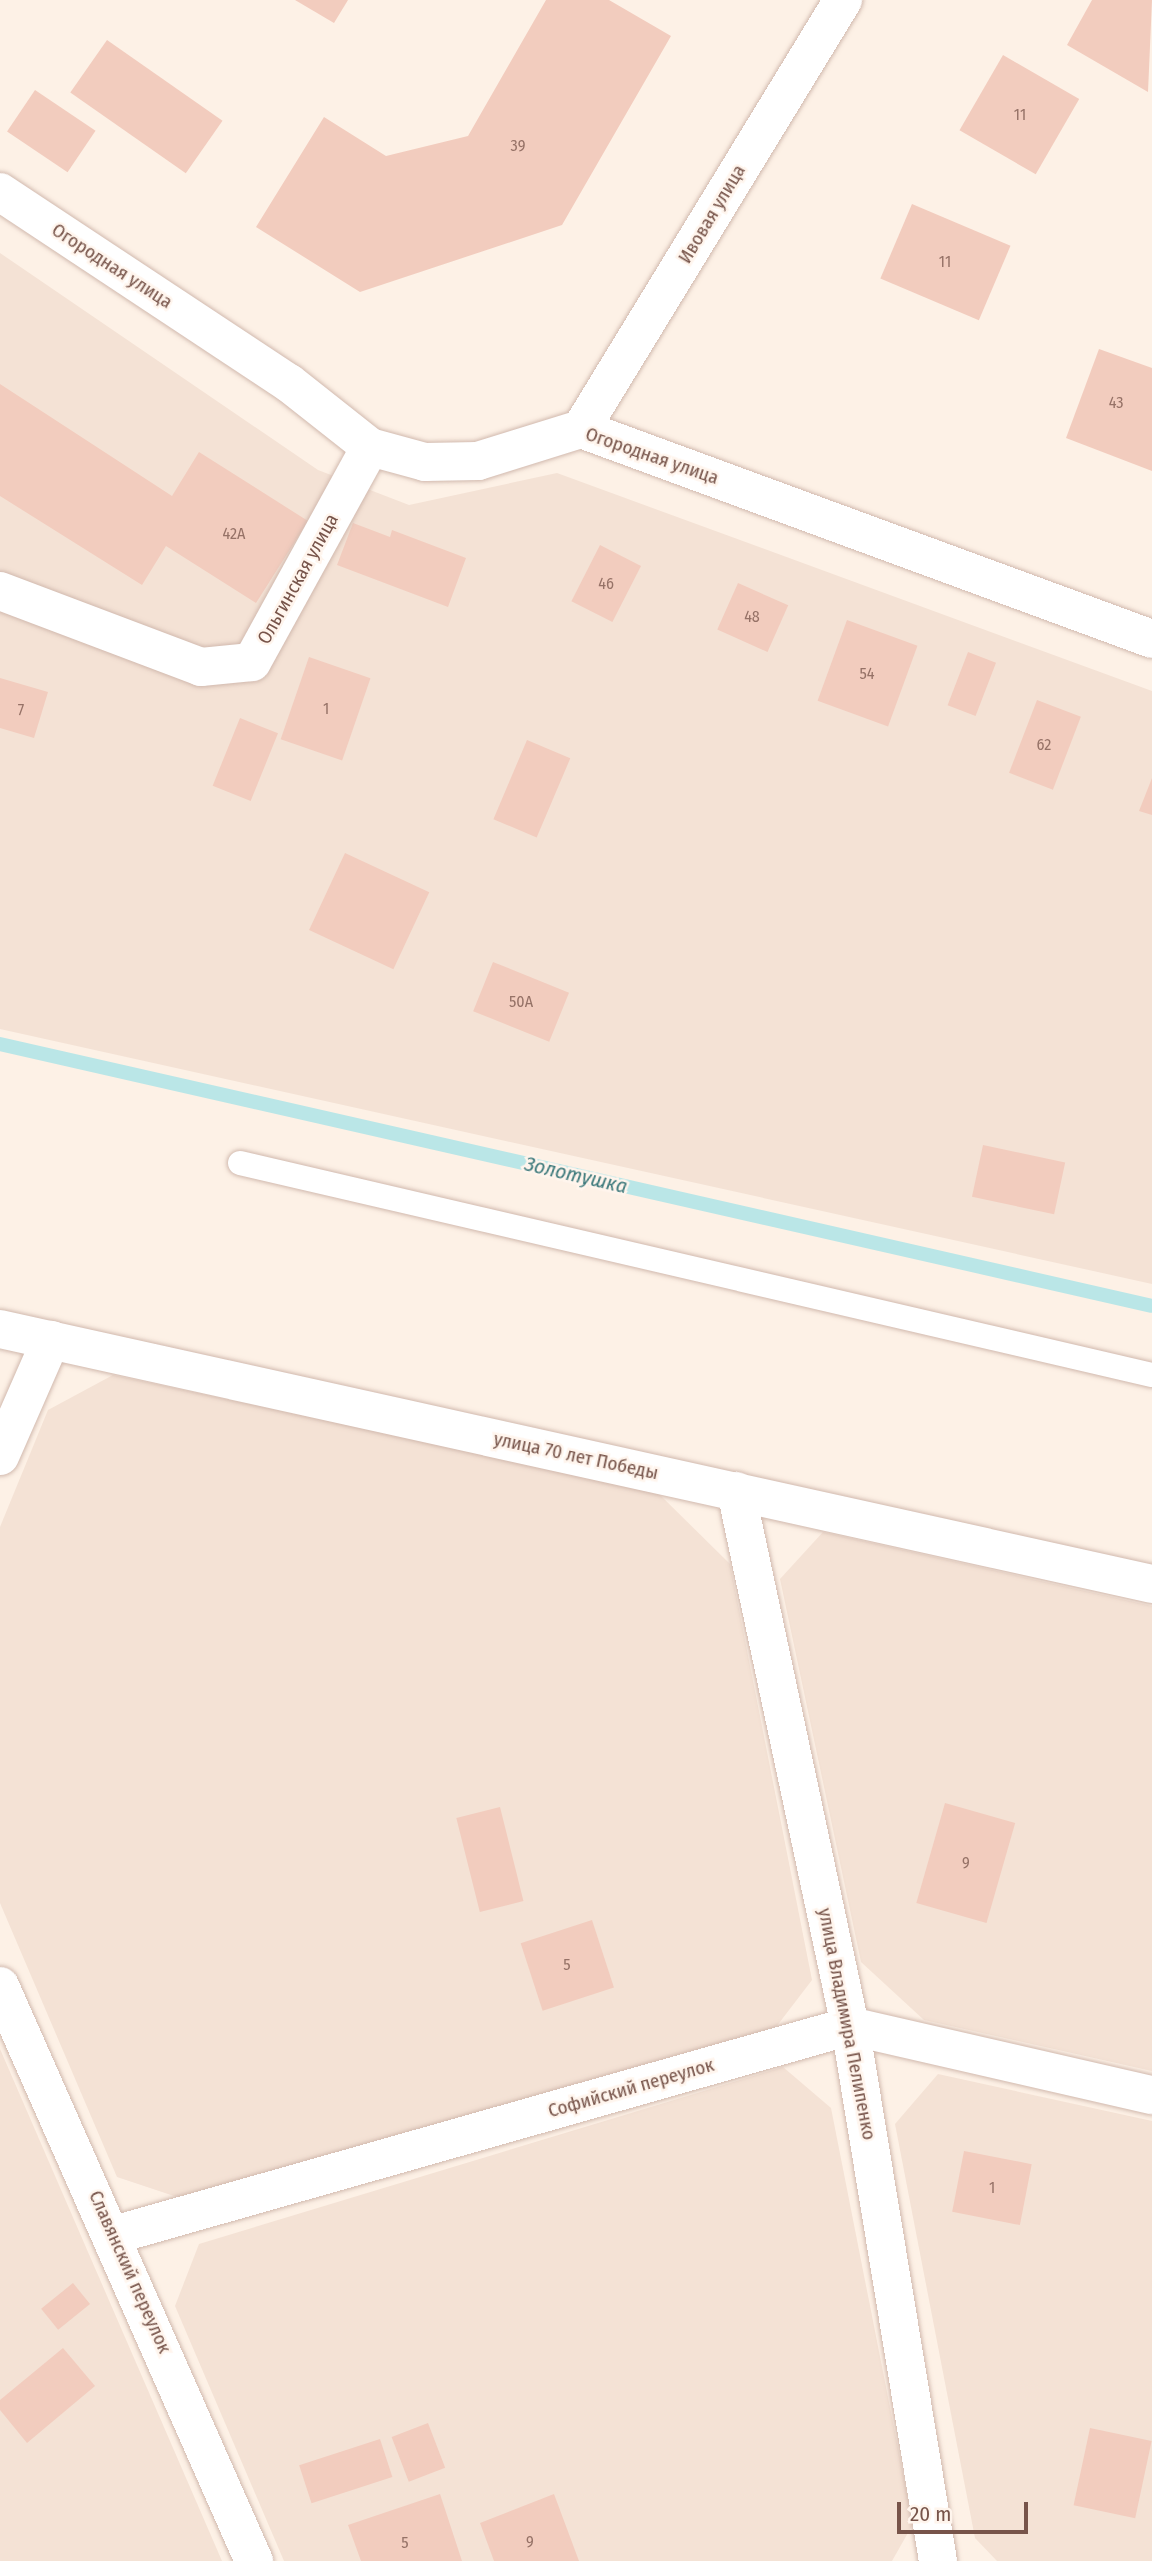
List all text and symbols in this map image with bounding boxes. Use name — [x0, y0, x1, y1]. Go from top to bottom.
house number: 11 — [1014, 105, 1026, 125]
house number: 39 — [511, 136, 525, 156]
street label: Ивовая улица — [674, 160, 750, 268]
street label: Огородная улица — [47, 219, 177, 313]
house number: 11 — [939, 252, 951, 272]
house number: 43 — [1109, 393, 1123, 413]
street label: Огородная улица — [582, 423, 722, 489]
street label: Ольгинская улица — [253, 510, 343, 648]
house number: 42А — [222, 524, 246, 544]
house number: 46 — [598, 574, 614, 594]
house number: 48 — [744, 607, 760, 627]
house number: 54 — [859, 664, 875, 684]
house number: 1 — [323, 699, 329, 719]
house number: 7 — [18, 700, 24, 720]
house number: 62 — [1037, 735, 1051, 755]
house number: 50А — [509, 992, 533, 1012]
water label: Золотушка — [522, 1151, 630, 1199]
street label: улица 70 лет Победы — [492, 1427, 660, 1485]
house number: 9 — [962, 1853, 970, 1873]
street label: улица Владимира Пелипенко — [813, 1906, 881, 2142]
house number: 5 — [563, 1955, 571, 1975]
street label: Софийский переулок — [545, 2053, 717, 2123]
house number: 1 — [989, 2178, 995, 2198]
street label: Славянский переулок — [84, 2187, 176, 2357]
scale bar — [900, 2488, 1031, 2532]
text: 20 m — [910, 2501, 951, 2527]
house number: 9 — [526, 2532, 534, 2552]
house number: 5 — [401, 2533, 409, 2553]

